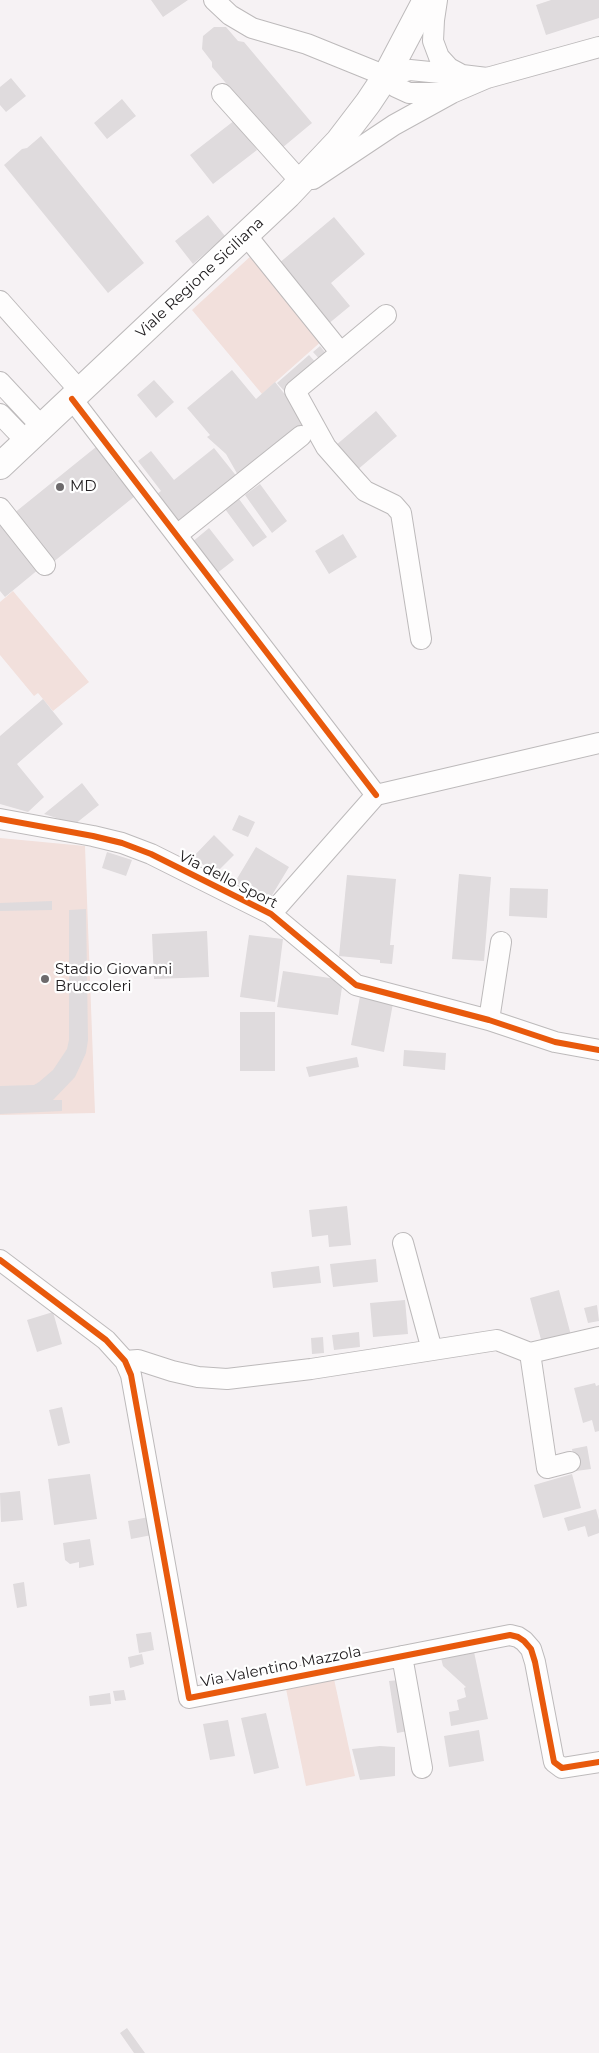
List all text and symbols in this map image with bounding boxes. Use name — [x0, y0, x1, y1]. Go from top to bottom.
street label: Viale Regione Siciliana — [132, 214, 268, 342]
place label: MD — [70, 478, 97, 496]
marker: MD — [54, 481, 66, 493]
street label: Via dello Sport — [175, 847, 281, 913]
place label: Stadio Giovanni Bruccoleri — [55, 961, 172, 996]
marker: Stadio Giovanni Bruccoleri — [39, 973, 51, 985]
street label: Via Valentino Mazzola — [199, 1643, 363, 1691]

